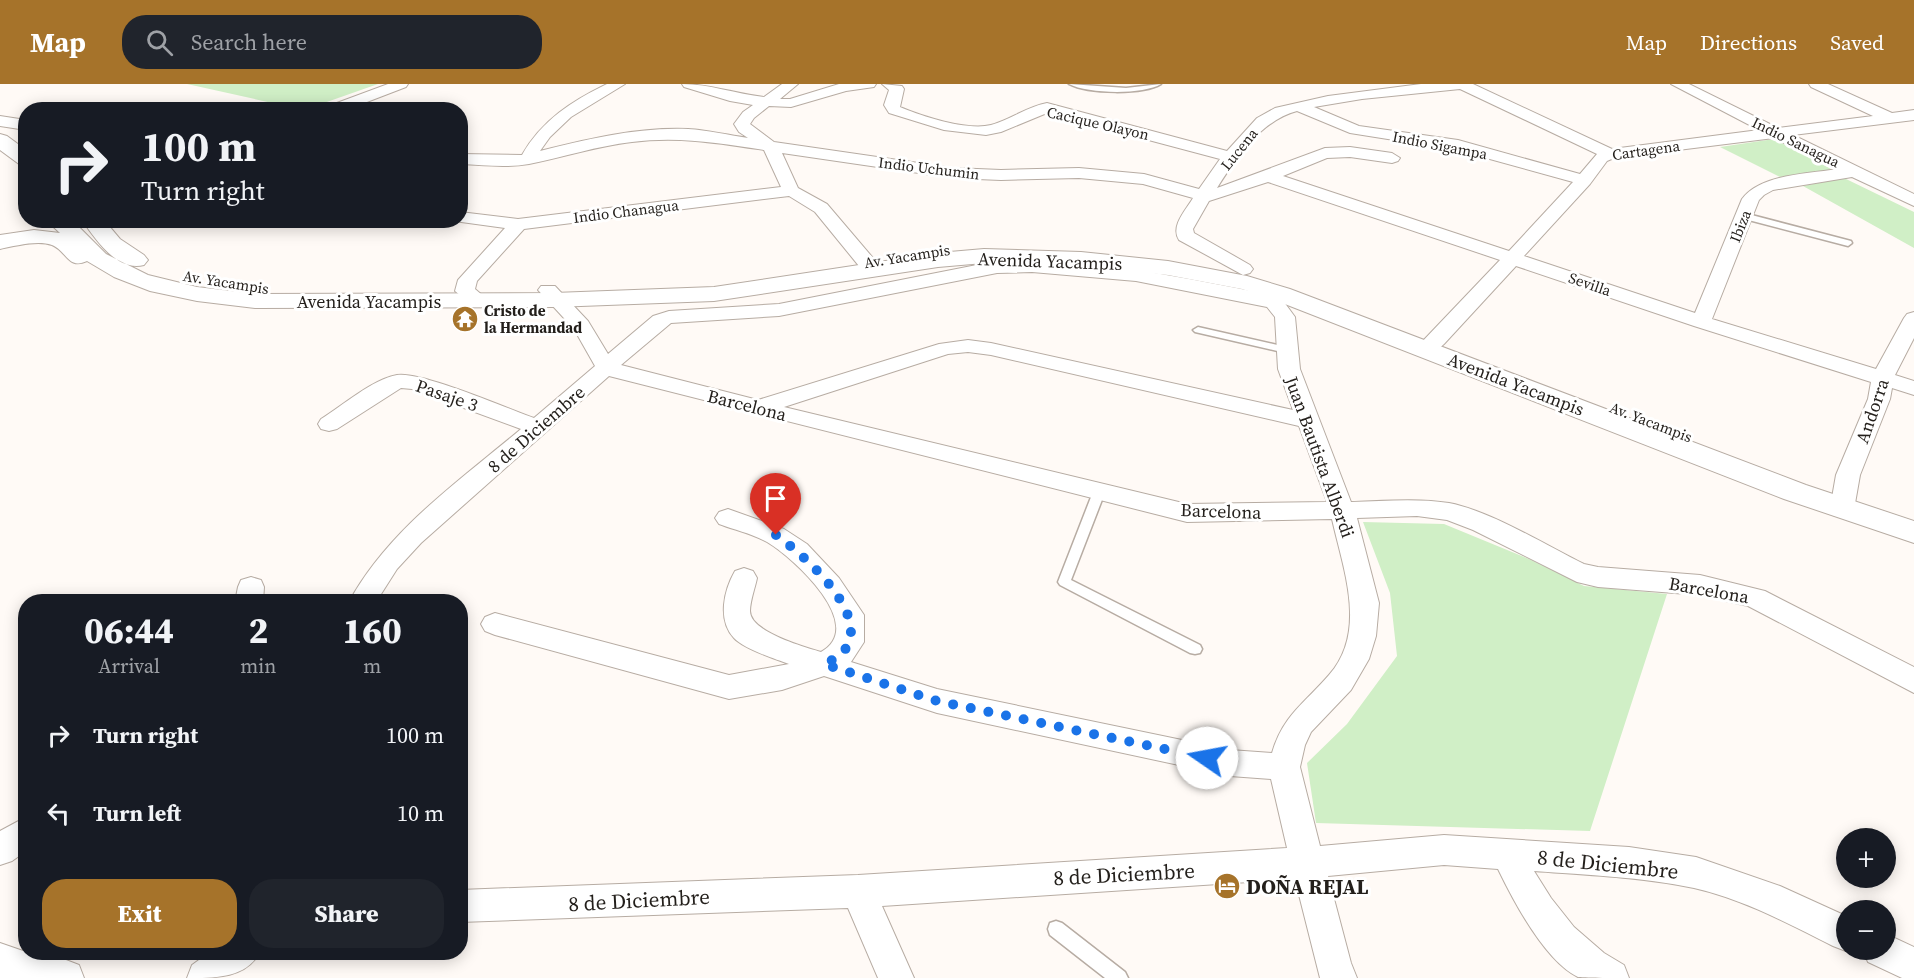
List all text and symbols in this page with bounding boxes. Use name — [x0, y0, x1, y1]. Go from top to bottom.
search box — [122, 15, 542, 69]
text: Map — [30, 23, 86, 61]
icon: search — [143, 26, 176, 59]
text: Search here — [191, 27, 307, 57]
text: Map — [1626, 28, 1667, 57]
text: Directions — [1700, 28, 1797, 57]
text: Saved — [1830, 28, 1884, 57]
street label: Cacique Olayon — [1045, 101, 1151, 145]
street label: Indio Sanagua — [1749, 112, 1844, 172]
text: 100 m — [141, 117, 256, 175]
street label: Lucena — [1215, 123, 1263, 175]
icon: right — [42, 126, 120, 204]
street label: Indio Sigampa — [1391, 126, 1490, 165]
street label: Cartagena — [1611, 135, 1681, 165]
street label: Indio Uchumin — [877, 151, 981, 185]
text: Turn right — [141, 172, 265, 209]
street label: Indio Chanagua — [572, 194, 680, 228]
street label: Ibiza — [1724, 206, 1756, 245]
street label: Av. Yacampis — [863, 239, 951, 273]
street label: Avenida Yacampis — [977, 246, 1123, 276]
street label: Av. Yacampis — [182, 265, 270, 299]
street label: Sevilla — [1566, 267, 1614, 301]
street label: Avenida Yacampis — [297, 289, 441, 314]
place label: Cristo de la Hermandad — [484, 300, 582, 338]
temple icon: Cristo de la Hermandad — [450, 304, 480, 334]
street label: Avenida Yacampis — [1444, 346, 1588, 422]
street label: Juan Bautista Alberdi — [1279, 372, 1361, 541]
street label: Pasaje 3 — [413, 373, 481, 417]
street label: Andorra — [1849, 374, 1895, 447]
street label: 8 de Diciembre — [482, 380, 590, 478]
street label: Barcelona — [705, 383, 790, 427]
street label: Av. Yacampis — [1607, 397, 1695, 447]
pin — [750, 473, 801, 535]
icon: arrive — [759, 482, 792, 515]
street label: Barcelona — [1180, 497, 1263, 525]
street label: Barcelona — [1667, 571, 1752, 609]
text: 06:44 — [84, 606, 174, 655]
text: 2 — [248, 606, 268, 655]
text: 160 — [342, 606, 402, 655]
text: Arrival — [98, 652, 160, 680]
text: min — [240, 652, 276, 680]
text: m — [363, 652, 381, 680]
icon: right — [42, 719, 75, 752]
text: Turn right — [93, 720, 198, 750]
text: 100 m — [386, 720, 444, 750]
position arrow — [1175, 726, 1239, 790]
icon: left — [42, 797, 75, 830]
text: Turn left — [93, 798, 181, 828]
text: 10 m — [397, 798, 444, 828]
map controls — [1836, 828, 1896, 960]
button: + — [1836, 828, 1896, 888]
street label: 8 de Diciembre — [1536, 842, 1680, 886]
street label: 8 de Diciembre — [1052, 856, 1196, 892]
hotel icon: DOÑA REJAL — [1212, 871, 1242, 901]
place label: DOÑA REJAL — [1246, 872, 1368, 901]
button: Exit — [42, 879, 237, 948]
button: Share — [249, 879, 444, 948]
street label: 8 de Diciembre — [567, 882, 711, 918]
button: − — [1836, 900, 1896, 960]

